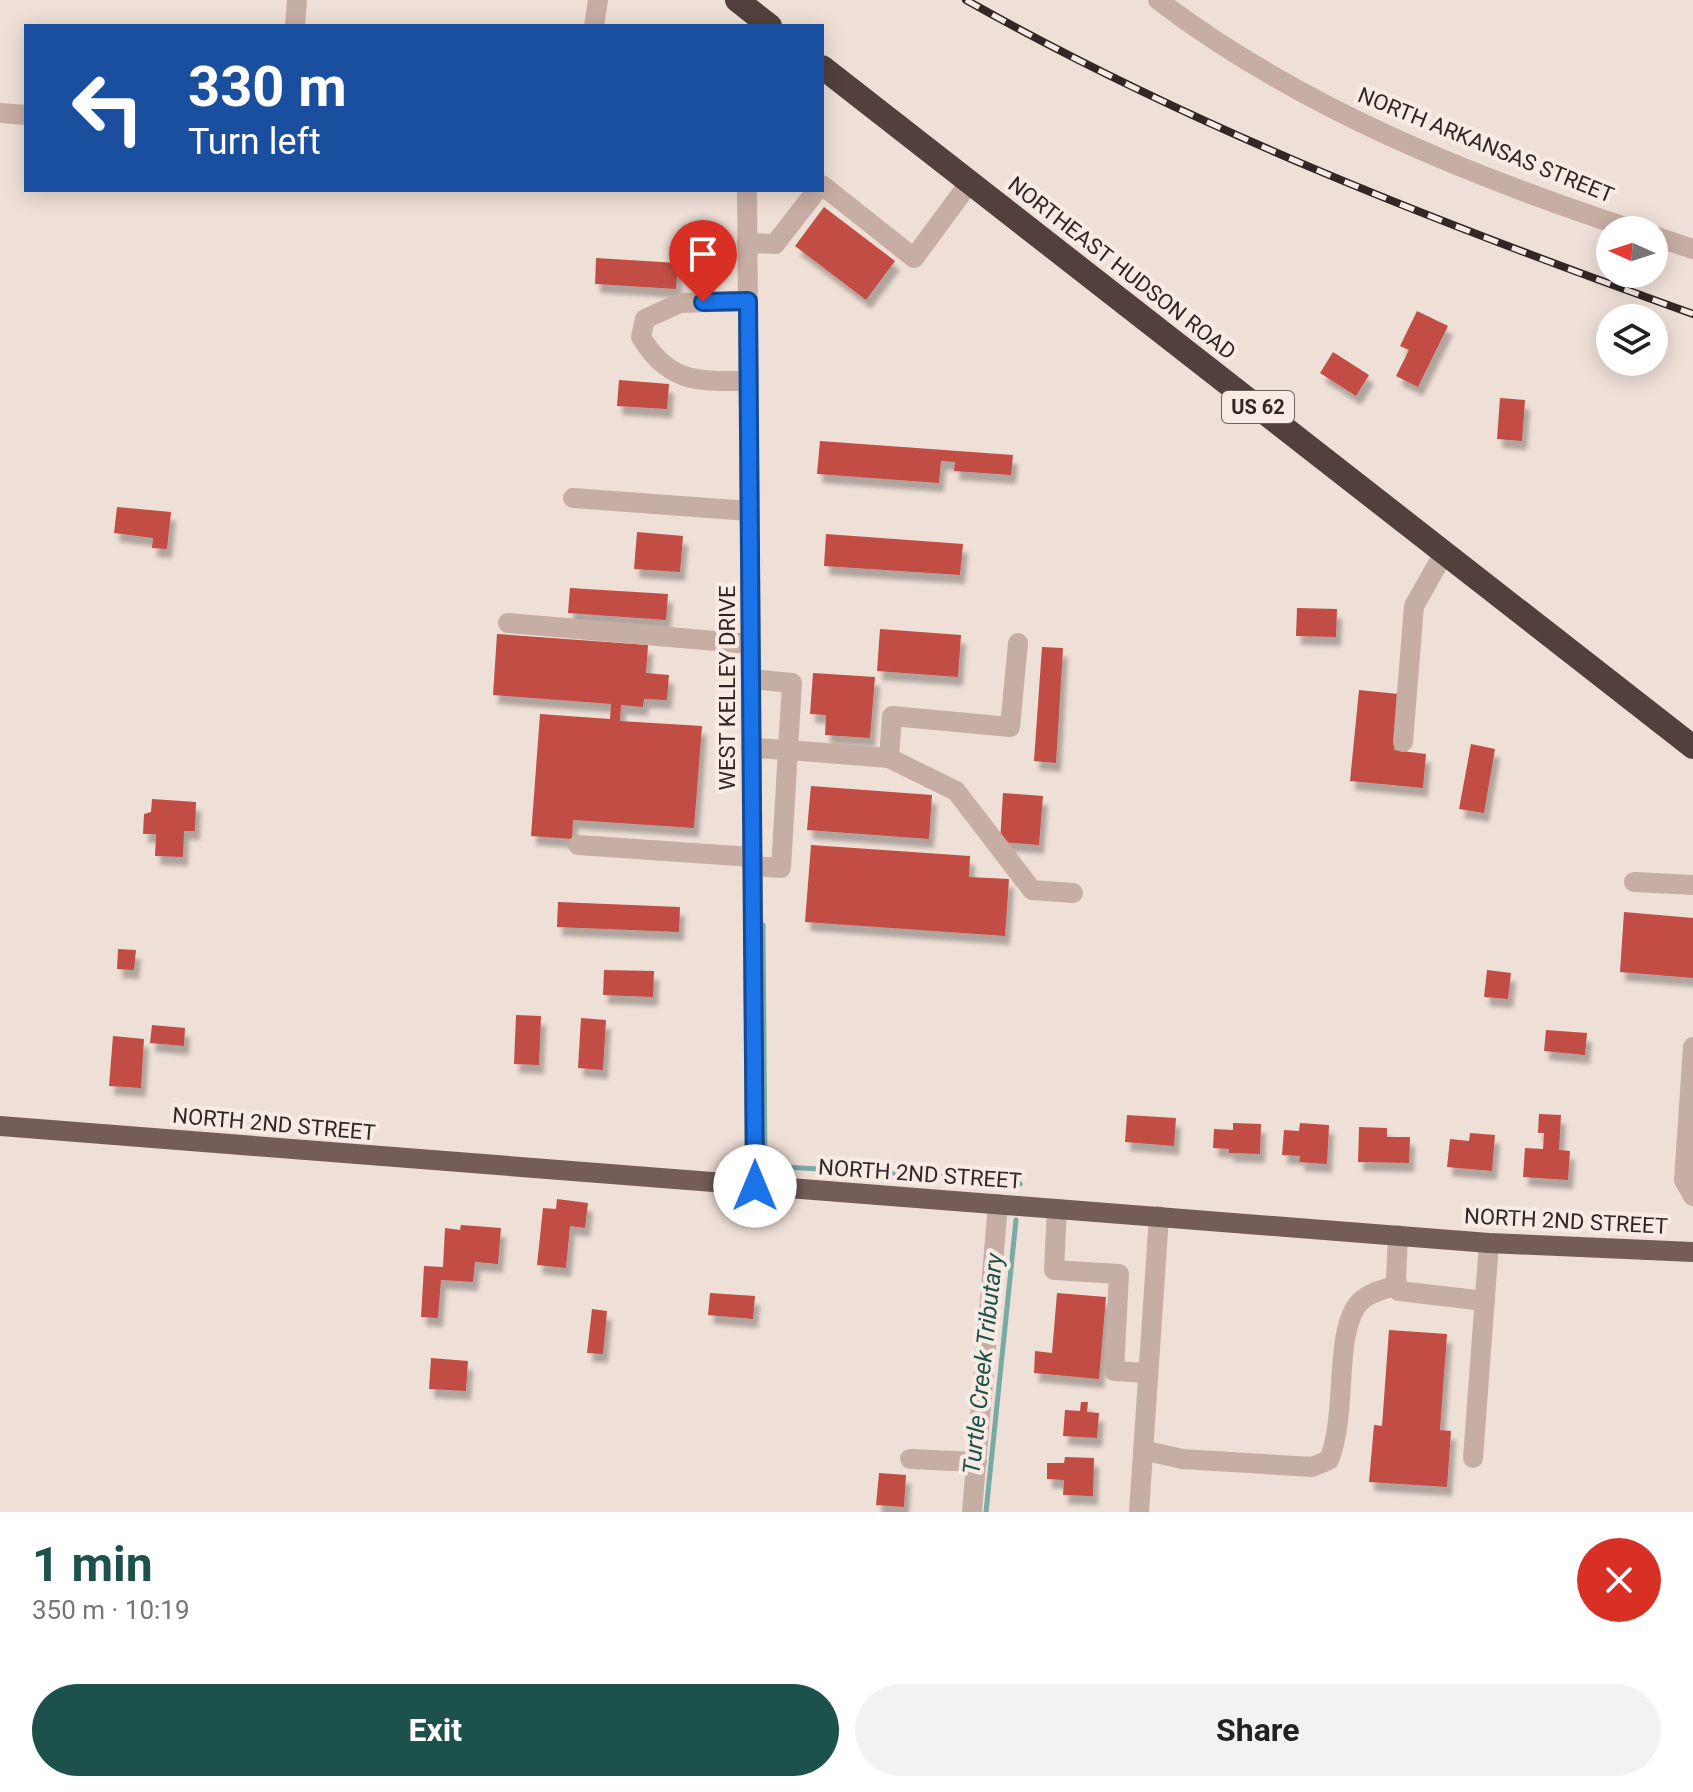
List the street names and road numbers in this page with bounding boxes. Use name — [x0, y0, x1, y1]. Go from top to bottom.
street label: NORTH ARKANSAS STREET — [1354, 82, 1618, 208]
street label: NORTHEAST HUDSON ROAD — [1003, 172, 1241, 364]
road number: US 62 — [1222, 391, 1294, 423]
street label: WEST KELLEY DRIVE — [715, 586, 740, 790]
street label: NORTH 2ND STREET — [171, 1103, 377, 1145]
street label: NORTH 2ND STREET — [817, 1154, 1023, 1194]
street label: NORTH 2ND STREET — [1464, 1203, 1668, 1239]

